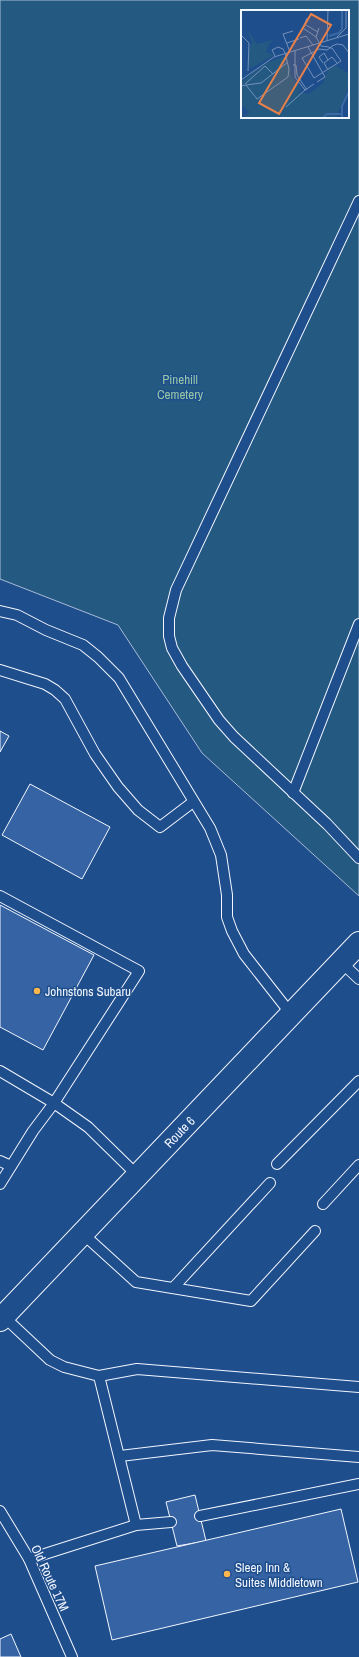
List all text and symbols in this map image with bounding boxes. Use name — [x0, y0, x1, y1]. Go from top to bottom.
inset map — [241, 10, 349, 118]
park label: Pinehill Cemetery — [157, 371, 204, 403]
place label: Johnstons Subaru — [45, 983, 131, 1000]
marker: Johnstons Subaru — [32, 986, 42, 996]
street label: Route 6 — [160, 1112, 198, 1151]
street label: Old Route 17M — [27, 1542, 73, 1614]
place label: Sleep Inn & Suites Middletown — [235, 1559, 323, 1591]
marker: Sleep Inn & Suites Middletown — [222, 1569, 232, 1579]

